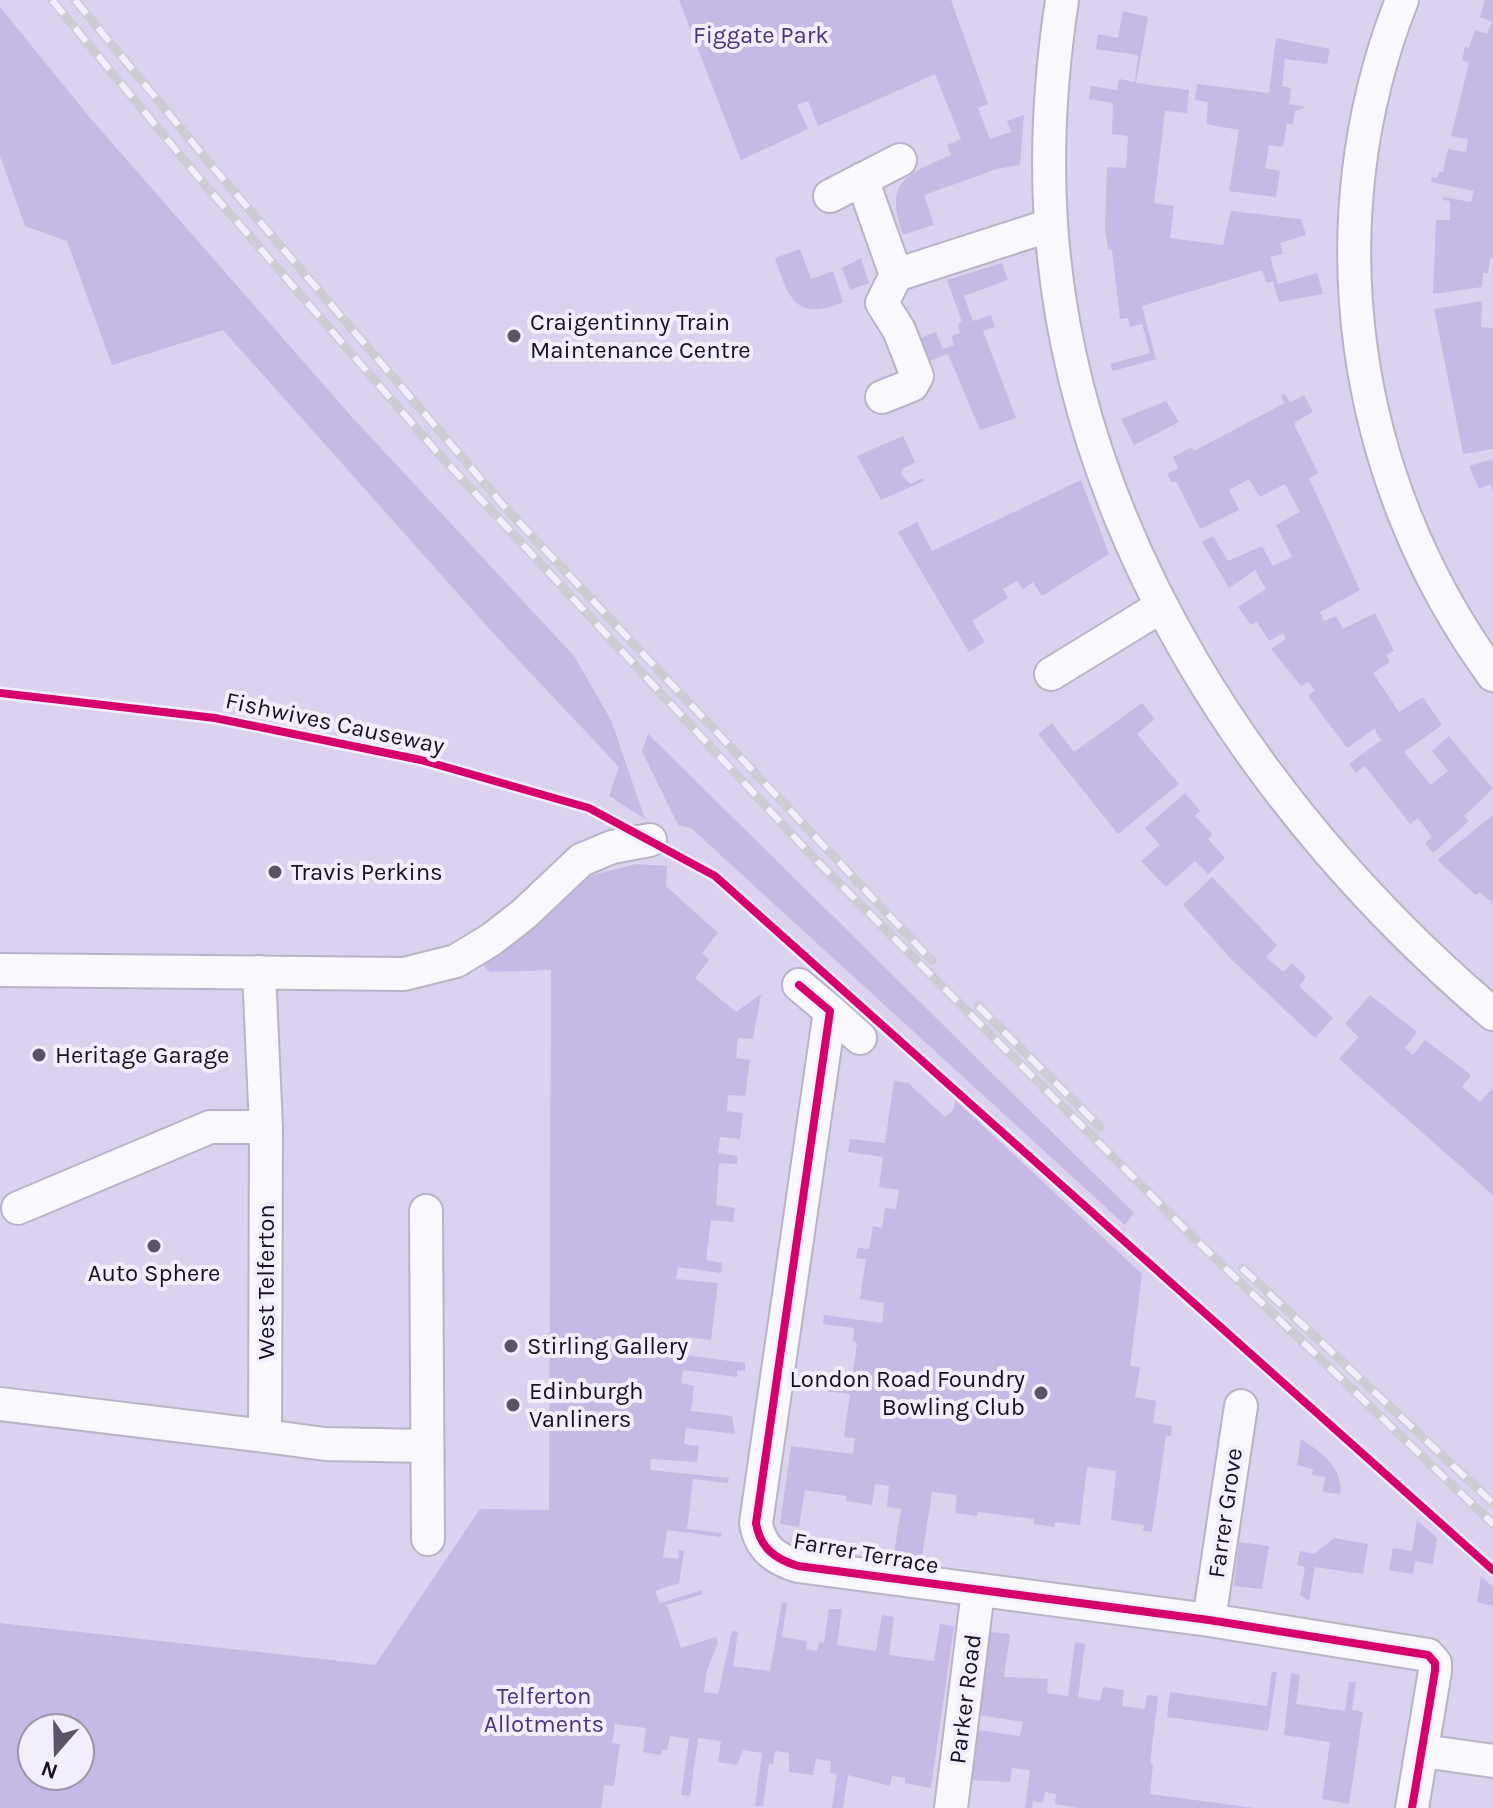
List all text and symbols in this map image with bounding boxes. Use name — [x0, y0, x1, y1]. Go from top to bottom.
park label: Figgate Park — [693, 21, 829, 49]
place label: Craigentinny Train Maintenance Centre — [530, 308, 751, 364]
marker: Craigentinny Train Maintenance Centre — [505, 327, 523, 345]
street label: Fishwives Causeway — [223, 686, 447, 760]
place label: Travis Perkins — [291, 858, 443, 886]
marker: Travis Perkins — [266, 863, 284, 881]
place label: Heritage Garage — [55, 1041, 229, 1069]
marker: Heritage Garage — [30, 1046, 48, 1064]
street label: West Telferton — [252, 1204, 280, 1360]
marker: Auto Sphere — [145, 1237, 163, 1255]
place label: Auto Sphere — [88, 1259, 220, 1287]
place label: Stirling Gallery — [527, 1332, 688, 1360]
marker: Stirling Gallery — [502, 1337, 520, 1355]
place label: London Road Foundry Bowling Club — [790, 1365, 1025, 1421]
place label: Edinburgh Vanliners — [529, 1377, 643, 1433]
marker: London Road Foundry Bowling Club — [1032, 1384, 1050, 1402]
marker: Edinburgh Vanliners — [504, 1396, 522, 1414]
street label: Farrer Grove — [1202, 1446, 1248, 1580]
street label: Farrer Terrace — [791, 1526, 941, 1580]
street label: Parker Road — [943, 1632, 987, 1766]
park label: Telferton Allotments — [484, 1682, 604, 1738]
north arrow — [16, 1712, 96, 1792]
text: N — [38, 1755, 61, 1785]

